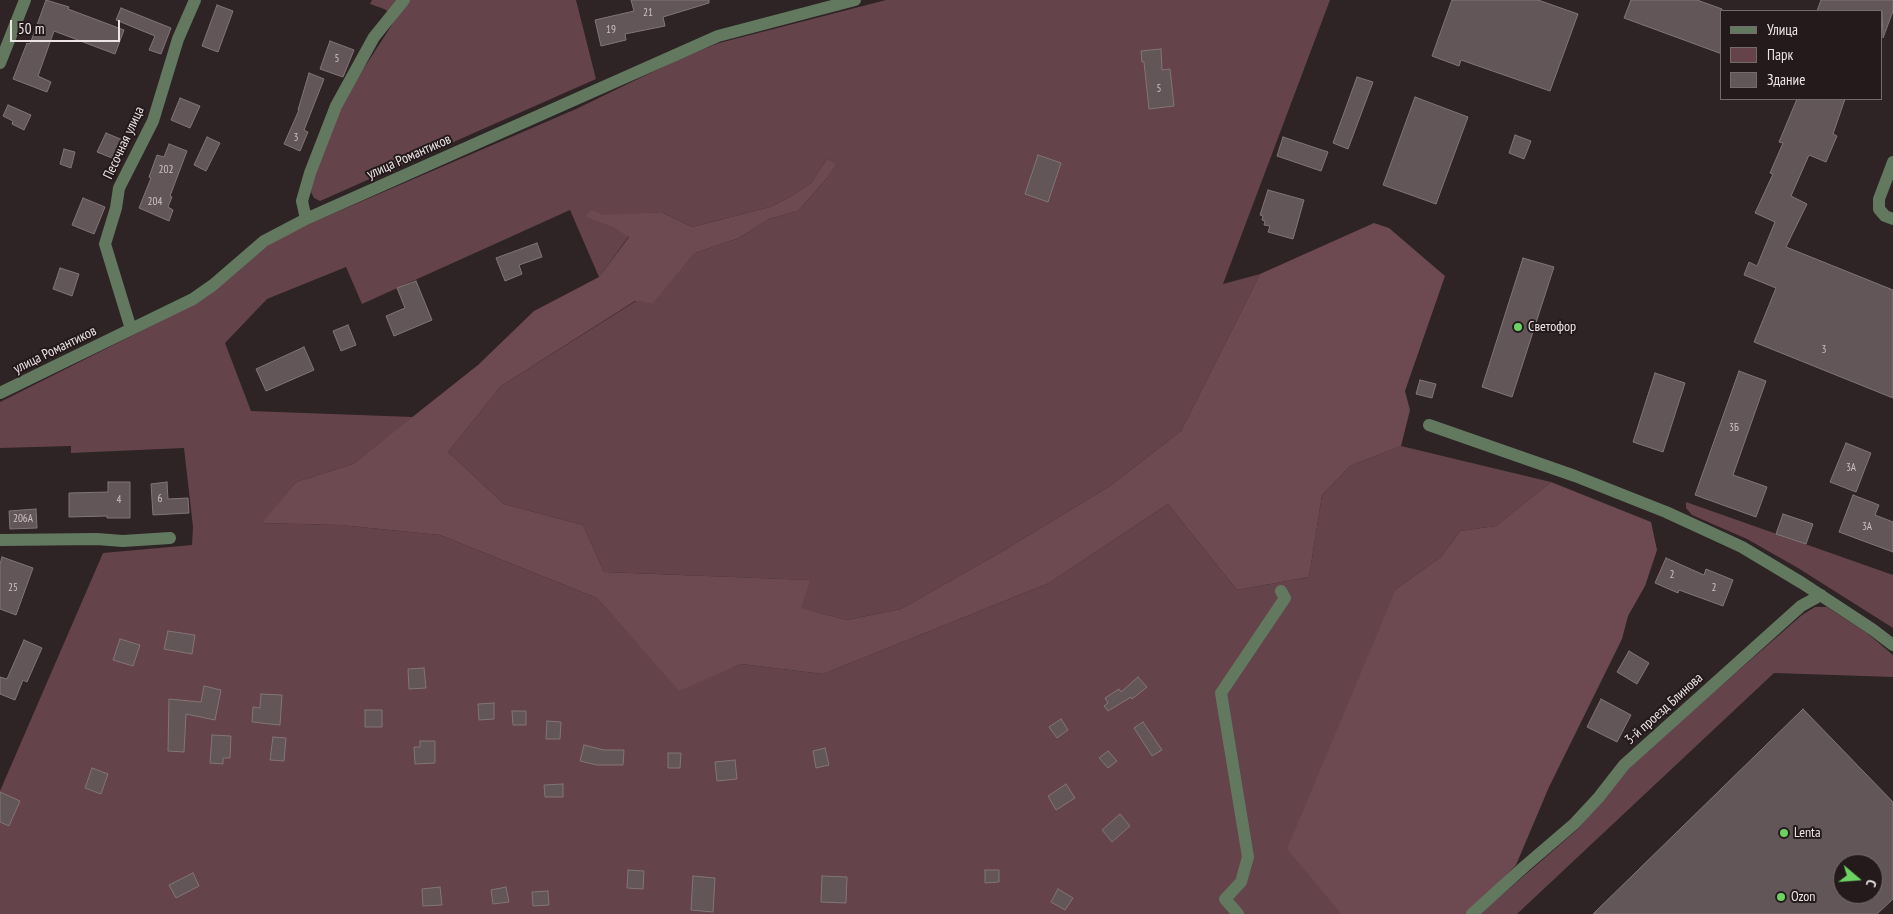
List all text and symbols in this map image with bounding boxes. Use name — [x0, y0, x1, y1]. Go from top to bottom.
house number: 21 — [643, 6, 653, 20]
scale bar — [12, 10, 122, 42]
legend — [1720, 10, 1883, 100]
text: 50 m — [18, 19, 44, 38]
text: Улица — [1767, 20, 1798, 39]
house number: 19 — [606, 23, 616, 37]
text: Парк — [1767, 45, 1793, 64]
house number: 5 — [335, 52, 339, 66]
text: Здание — [1767, 70, 1805, 89]
house number: 5 — [1157, 82, 1161, 96]
street label: Песочная улица — [100, 104, 148, 182]
house number: 3 — [294, 131, 298, 145]
street label: улица Романтиков — [364, 131, 454, 183]
house number: 202 — [159, 163, 173, 177]
house number: 204 — [148, 195, 162, 209]
place label: Светофор — [1528, 319, 1576, 335]
marker: Светофор — [1512, 321, 1524, 333]
street label: улица Романтиков — [11, 323, 99, 377]
house number: 3 — [1822, 343, 1826, 357]
house number: 3Б — [1729, 421, 1739, 435]
house number: 3А — [1846, 461, 1856, 475]
house number: 6 — [158, 492, 162, 506]
house number: 4 — [117, 493, 121, 507]
house number: 206А — [13, 512, 33, 526]
house number: 3А — [1862, 520, 1872, 534]
house number: 2 — [1670, 568, 1674, 582]
house number: 25 — [8, 581, 18, 595]
house number: 2 — [1712, 581, 1716, 595]
street label: 3-й проезд Блинова — [1622, 670, 1706, 748]
place label: Lenta — [1794, 825, 1821, 841]
marker: Lenta — [1778, 827, 1790, 839]
north arrow — [1833, 854, 1883, 904]
text: С — [1862, 877, 1881, 889]
place label: Ozon — [1791, 889, 1816, 905]
marker: Ozon — [1775, 891, 1787, 903]

